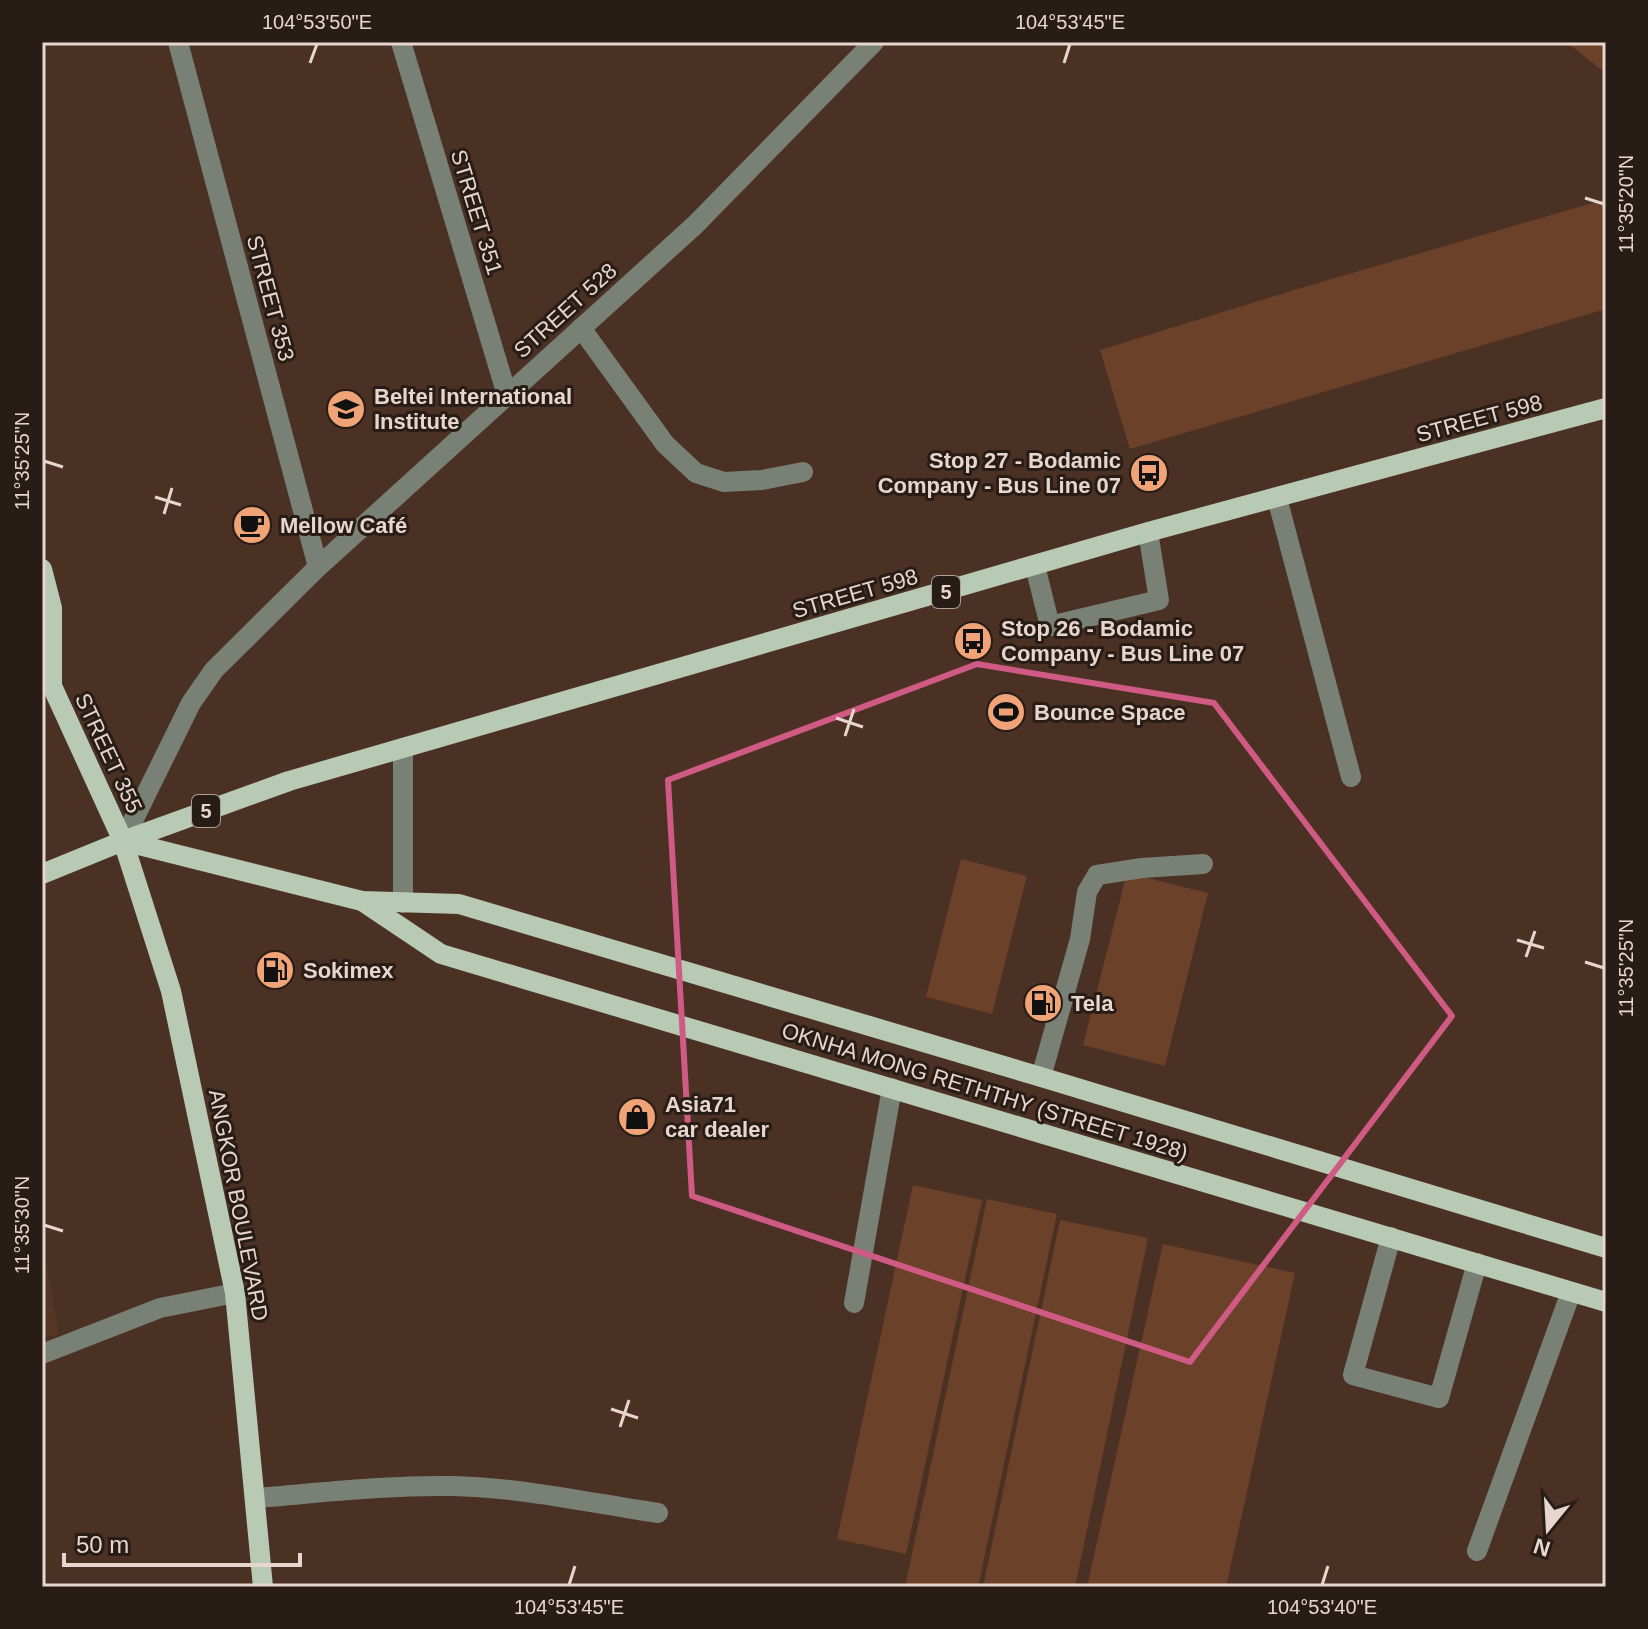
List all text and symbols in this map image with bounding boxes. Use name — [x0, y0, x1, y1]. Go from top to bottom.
text: 104°53'50"E — [262, 11, 372, 33]
text: 104°53'45"E — [1015, 11, 1125, 33]
street label: STREET 351 — [446, 147, 507, 278]
text: 11°35'20"N — [1615, 155, 1637, 253]
street label: STREET 353 — [242, 232, 299, 364]
street label: STREET 528 — [509, 258, 622, 363]
place label: Beltei International Institute — [374, 384, 572, 434]
school or university icon: Beltei International Institute — [325, 388, 367, 430]
street label: STREET 598 — [1413, 390, 1545, 447]
text: 11°35'25"N — [11, 412, 33, 510]
place label: Stop 27 - Bodamic Company - Bus Line 07 — [878, 448, 1121, 498]
bus stop icon: Stop 27 - Bodamic Company - Bus Line 07 — [1128, 452, 1170, 494]
cafe icon: Mellow Café — [231, 504, 273, 546]
place label: Mellow Café — [280, 513, 407, 538]
street label: STREET 598 — [790, 564, 921, 623]
road number: 5 — [932, 576, 960, 608]
place label: Stop 26 - Bodamic Company - Bus Line 07 — [1001, 616, 1244, 666]
bus stop icon: Stop 26 - Bodamic Company - Bus Line 07 — [952, 620, 994, 662]
street label: STREET 355 — [70, 689, 147, 817]
sports icon: Bounce Space — [985, 691, 1027, 733]
place label: Bounce Space — [1034, 700, 1186, 725]
road number: 5 — [192, 795, 220, 827]
text: 11°35'25"N — [1615, 919, 1637, 1017]
fuel station icon: Sokimex — [254, 949, 296, 991]
place label: Sokimex — [303, 958, 394, 983]
fuel station icon: Tela — [1022, 982, 1064, 1024]
place label: Tela — [1071, 991, 1114, 1016]
street label: OKNHA MONG RETHTHY (STREET 1928) — [779, 1018, 1191, 1165]
street label: ANGKOR BOULEVARD — [204, 1087, 273, 1323]
place label: Asia71 car dealer — [665, 1092, 769, 1142]
shop icon: Asia71 car dealer — [616, 1096, 658, 1138]
text: 11°35'30"N — [11, 1176, 33, 1274]
north arrow — [1508, 1489, 1588, 1569]
scale bar — [64, 1517, 300, 1567]
text: 50 m — [76, 1531, 129, 1558]
text: N — [1531, 1533, 1553, 1562]
text: 104°53'45"E — [514, 1596, 624, 1618]
text: 104°53'40"E — [1267, 1596, 1377, 1618]

